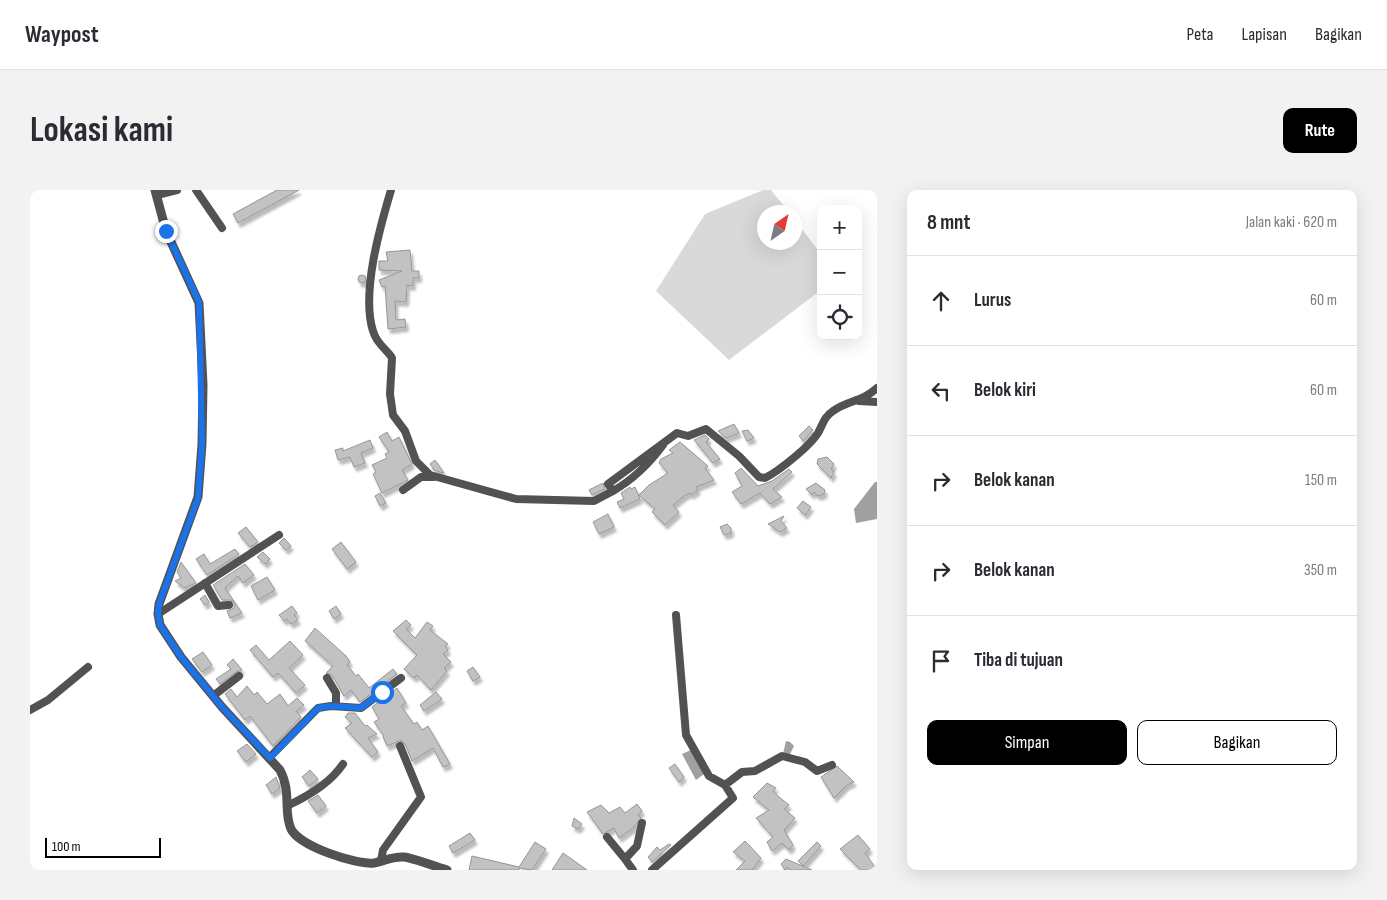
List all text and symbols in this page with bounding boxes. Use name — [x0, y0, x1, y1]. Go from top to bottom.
text: Waypost — [25, 20, 99, 49]
text: Peta — [1186, 24, 1214, 45]
text: Lapisan — [1242, 24, 1287, 45]
text: Bagikan — [1315, 24, 1362, 45]
button: Rute — [1283, 108, 1357, 153]
text: Lokasi kami — [30, 109, 173, 152]
north arrow — [757, 205, 802, 250]
map controls — [817, 205, 862, 340]
button: + — [817, 205, 862, 250]
text: 8 mnt — [927, 210, 971, 235]
text: Jalan kaki · 620 m — [1246, 213, 1337, 232]
route end — [155, 220, 178, 243]
button: − — [817, 250, 862, 295]
icon: ahead — [927, 287, 955, 315]
text: Lurus — [974, 289, 1011, 312]
text: 60 m — [1310, 291, 1337, 310]
button: locate — [817, 295, 862, 340]
icon: left — [927, 377, 955, 405]
text: Belok kiri — [974, 379, 1036, 402]
text: 60 m — [1310, 381, 1337, 400]
icon: right — [927, 467, 955, 495]
text: Belok kanan — [974, 469, 1055, 492]
text: 150 m — [1305, 471, 1337, 490]
icon: right — [927, 557, 955, 585]
text: Belok kanan — [974, 559, 1055, 582]
text: 350 m — [1304, 561, 1337, 580]
icon: arrive — [927, 647, 955, 675]
text: Tiba di tujuan — [974, 649, 1063, 672]
route start — [371, 681, 394, 704]
button: Simpan — [927, 720, 1127, 765]
button: Bagikan — [1137, 720, 1337, 765]
scale bar — [45, 835, 161, 858]
text: 100 m — [52, 838, 81, 855]

